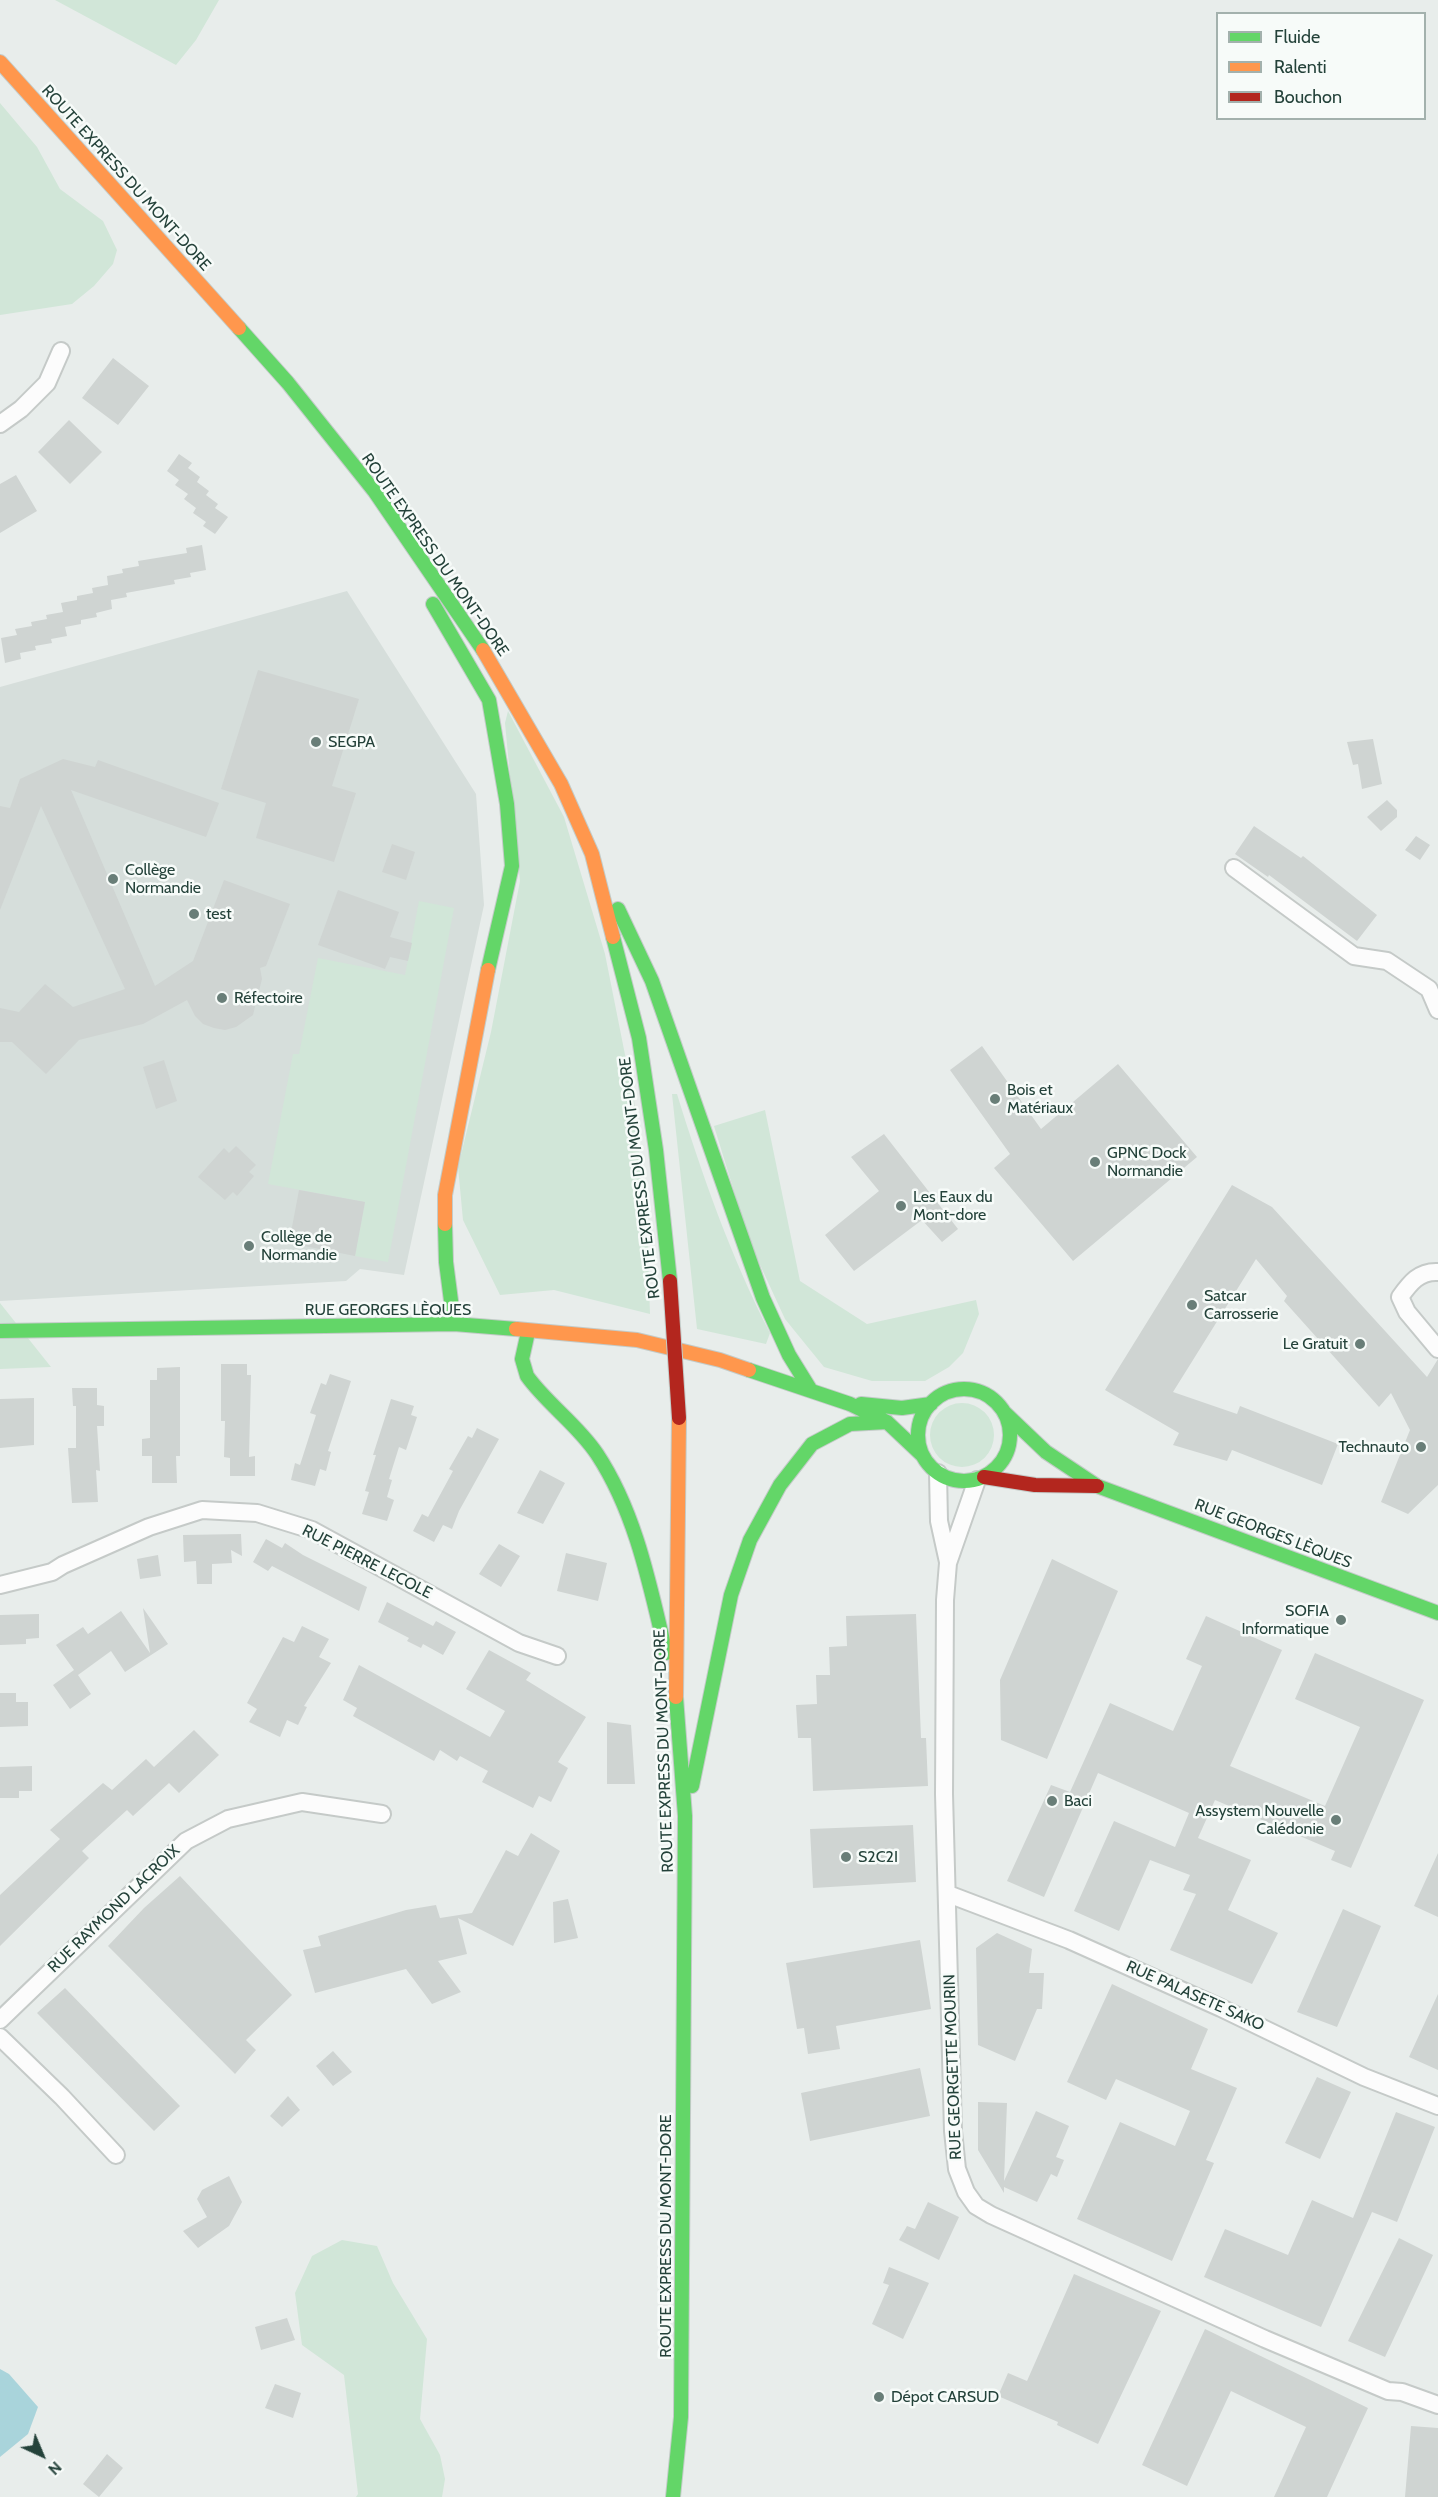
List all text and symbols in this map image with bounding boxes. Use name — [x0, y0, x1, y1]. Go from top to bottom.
legend — [1216, 12, 1426, 120]
text: Fluide — [1274, 26, 1320, 48]
text: Ralenti — [1274, 56, 1327, 78]
street label: ROUTE EXPRESS DU MONT-DORE — [37, 81, 215, 275]
text: Bouchon — [1274, 86, 1342, 108]
street label: ROUTE EXPRESS DU MONT-DORE — [357, 450, 513, 660]
place label: SEGPA — [328, 732, 375, 752]
marker: SEGPA — [309, 735, 323, 749]
place label: Collège Normandie — [125, 860, 201, 898]
marker: Collège Normandie — [106, 872, 120, 886]
place label: test — [206, 904, 232, 924]
marker: test — [187, 907, 201, 921]
place label: Réfectoire — [234, 988, 303, 1008]
marker: Réfectoire — [215, 991, 229, 1005]
street label: ROUTE EXPRESS DU MONT-DORE — [616, 1056, 664, 1300]
place label: Bois et Matériaux — [1007, 1080, 1073, 1118]
marker: Bois et Matériaux — [988, 1092, 1002, 1106]
place label: GPNC Dock Normandie — [1107, 1143, 1186, 1181]
marker: GPNC Dock Normandie — [1088, 1155, 1102, 1169]
place label: Les Eaux du Mont-dore — [913, 1187, 993, 1225]
marker: Les Eaux du Mont-dore — [894, 1199, 908, 1213]
place label: Collège de Normandie — [261, 1227, 337, 1265]
marker: Collège de Normandie — [242, 1239, 256, 1253]
place label: Satcar Carrosserie — [1204, 1286, 1278, 1324]
marker: Satcar Carrosserie — [1185, 1298, 1199, 1312]
street label: RUE GEORGES LÈQUES — [305, 1300, 471, 1320]
place label: Le Gratuit — [1283, 1334, 1348, 1354]
marker: Le Gratuit — [1353, 1337, 1367, 1351]
place label: Technauto — [1338, 1437, 1409, 1457]
marker: Technauto — [1414, 1440, 1428, 1454]
street label: RUE GEORGES LÈQUES — [1192, 1495, 1354, 1573]
street label: RUE PIERRE LECOLE — [299, 1521, 435, 1603]
place label: SOFIA Informatique — [1241, 1601, 1329, 1639]
marker: SOFIA Informatique — [1334, 1613, 1348, 1627]
street label: ROUTE EXPRESS DU MONT-DORE — [650, 1629, 678, 1873]
place label: Baci — [1064, 1791, 1092, 1811]
marker: Baci — [1045, 1794, 1059, 1808]
place label: Assystem Nouvelle Calédonie — [1195, 1801, 1324, 1839]
marker: Assystem Nouvelle Calédonie — [1329, 1813, 1343, 1827]
street label: RUE RAYMOND LACROIX — [44, 1841, 184, 1977]
place label: S2C2I — [858, 1847, 898, 1867]
marker: S2C2I — [839, 1850, 853, 1864]
street label: RUE PALASETE SAKO — [1123, 1957, 1267, 2035]
street label: RUE GEORGETTE MOURIN — [940, 1974, 966, 2160]
street label: ROUTE EXPRESS DU MONT-DORE — [656, 2114, 676, 2358]
place label: Dépot CARSUD — [891, 2387, 999, 2407]
marker: Dépot CARSUD — [872, 2390, 886, 2404]
north arrow — [12, 2425, 72, 2485]
text: N — [44, 2458, 66, 2479]

